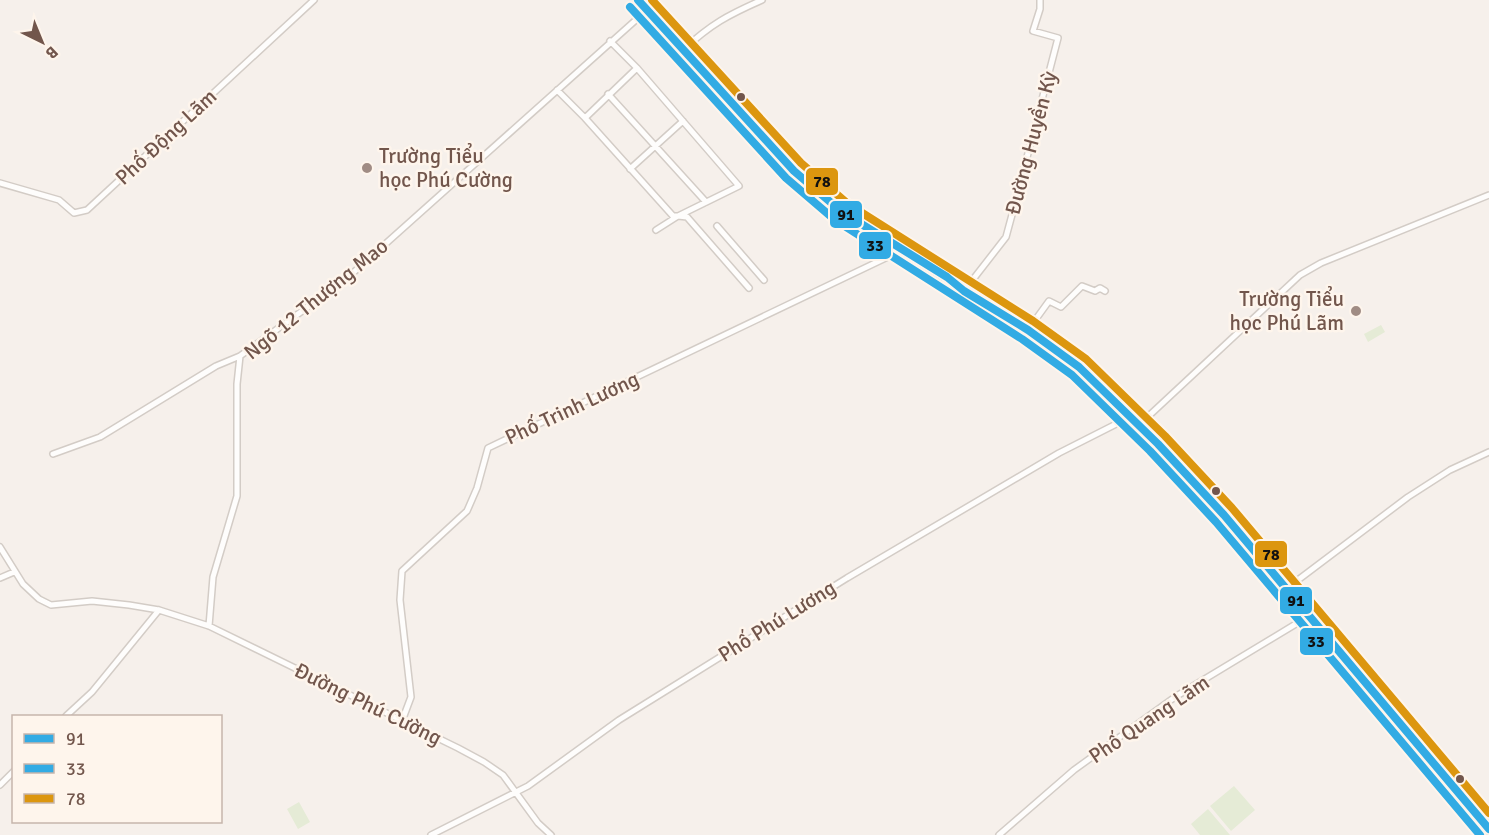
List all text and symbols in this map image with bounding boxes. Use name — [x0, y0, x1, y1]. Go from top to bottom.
north arrow — [12, 12, 72, 72]
text: B — [41, 42, 62, 63]
street label: Đường Huyền Kỳ — [999, 68, 1063, 218]
street label: Phố Động Lãm — [110, 83, 222, 191]
unlabelled marker — [735, 91, 747, 103]
place label: Trường Tiểu học Phú Cường — [379, 142, 513, 193]
marker: Trường Tiểu học Phú Cường — [360, 161, 374, 175]
line badge: 78 — [805, 167, 839, 196]
text: 78 — [813, 172, 831, 192]
line badge: 91 — [829, 200, 863, 229]
text: 91 — [837, 205, 855, 225]
line badge: 33 — [858, 231, 892, 260]
street label: Ngõ 12 Thượng Mao — [239, 233, 393, 365]
text: 33 — [866, 236, 884, 256]
place label: Trường Tiểu học Phú Lãm — [1230, 285, 1344, 336]
marker: Trường Tiểu học Phú Lãm — [1349, 304, 1363, 318]
street label: Phố Trinh Lương — [501, 366, 643, 450]
unlabelled marker — [1210, 485, 1222, 497]
line badge: 78 — [1254, 540, 1288, 568]
text: 78 — [1262, 545, 1280, 565]
street label: Phố Phú Lương — [713, 575, 841, 667]
line badge: 91 — [1279, 586, 1313, 615]
text: 91 — [1287, 591, 1305, 611]
line badge: 33 — [1299, 627, 1334, 656]
text: 33 — [1307, 632, 1325, 652]
street label: Đường Phú Cường — [290, 657, 446, 751]
street label: Phố Quang Lãm — [1084, 669, 1214, 769]
legend — [12, 715, 222, 823]
text: 91 — [66, 728, 85, 750]
text: 33 — [66, 758, 85, 780]
unlabelled marker — [1454, 773, 1466, 785]
text: 78 — [66, 788, 85, 810]

